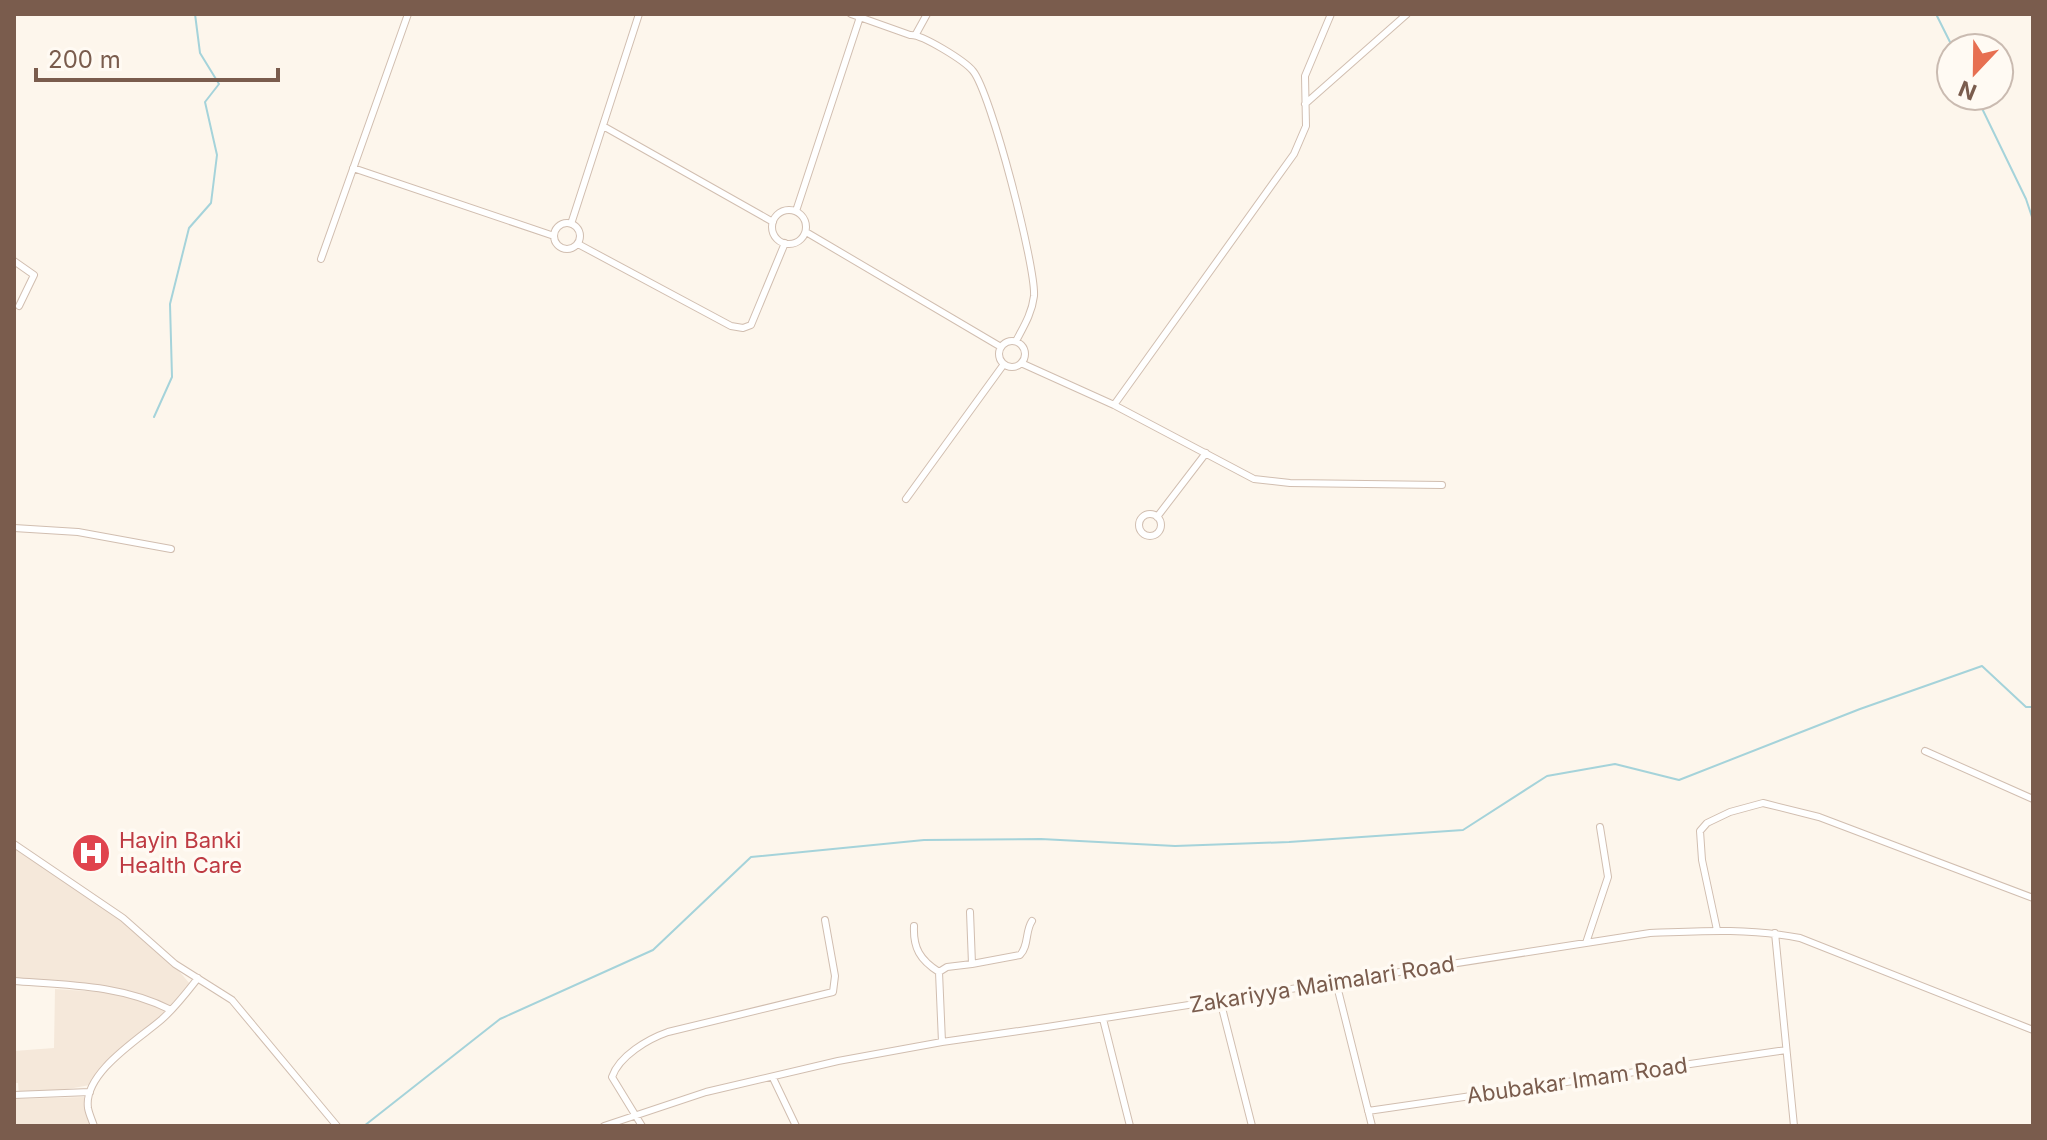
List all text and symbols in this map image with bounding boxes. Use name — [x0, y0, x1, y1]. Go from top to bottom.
scale bar — [36, 32, 278, 82]
north arrow — [1935, 32, 2015, 112]
text: 200 m — [48, 45, 121, 74]
text: N — [1955, 75, 1980, 106]
place label: Hayin Banki Health Care — [119, 827, 242, 878]
hospital icon: Hayin Banki Health Care — [70, 832, 112, 874]
street label: Zakariyya Maimalari Road — [1188, 950, 1456, 1018]
street label: Abubakar Imam Road — [1465, 1052, 1689, 1108]

